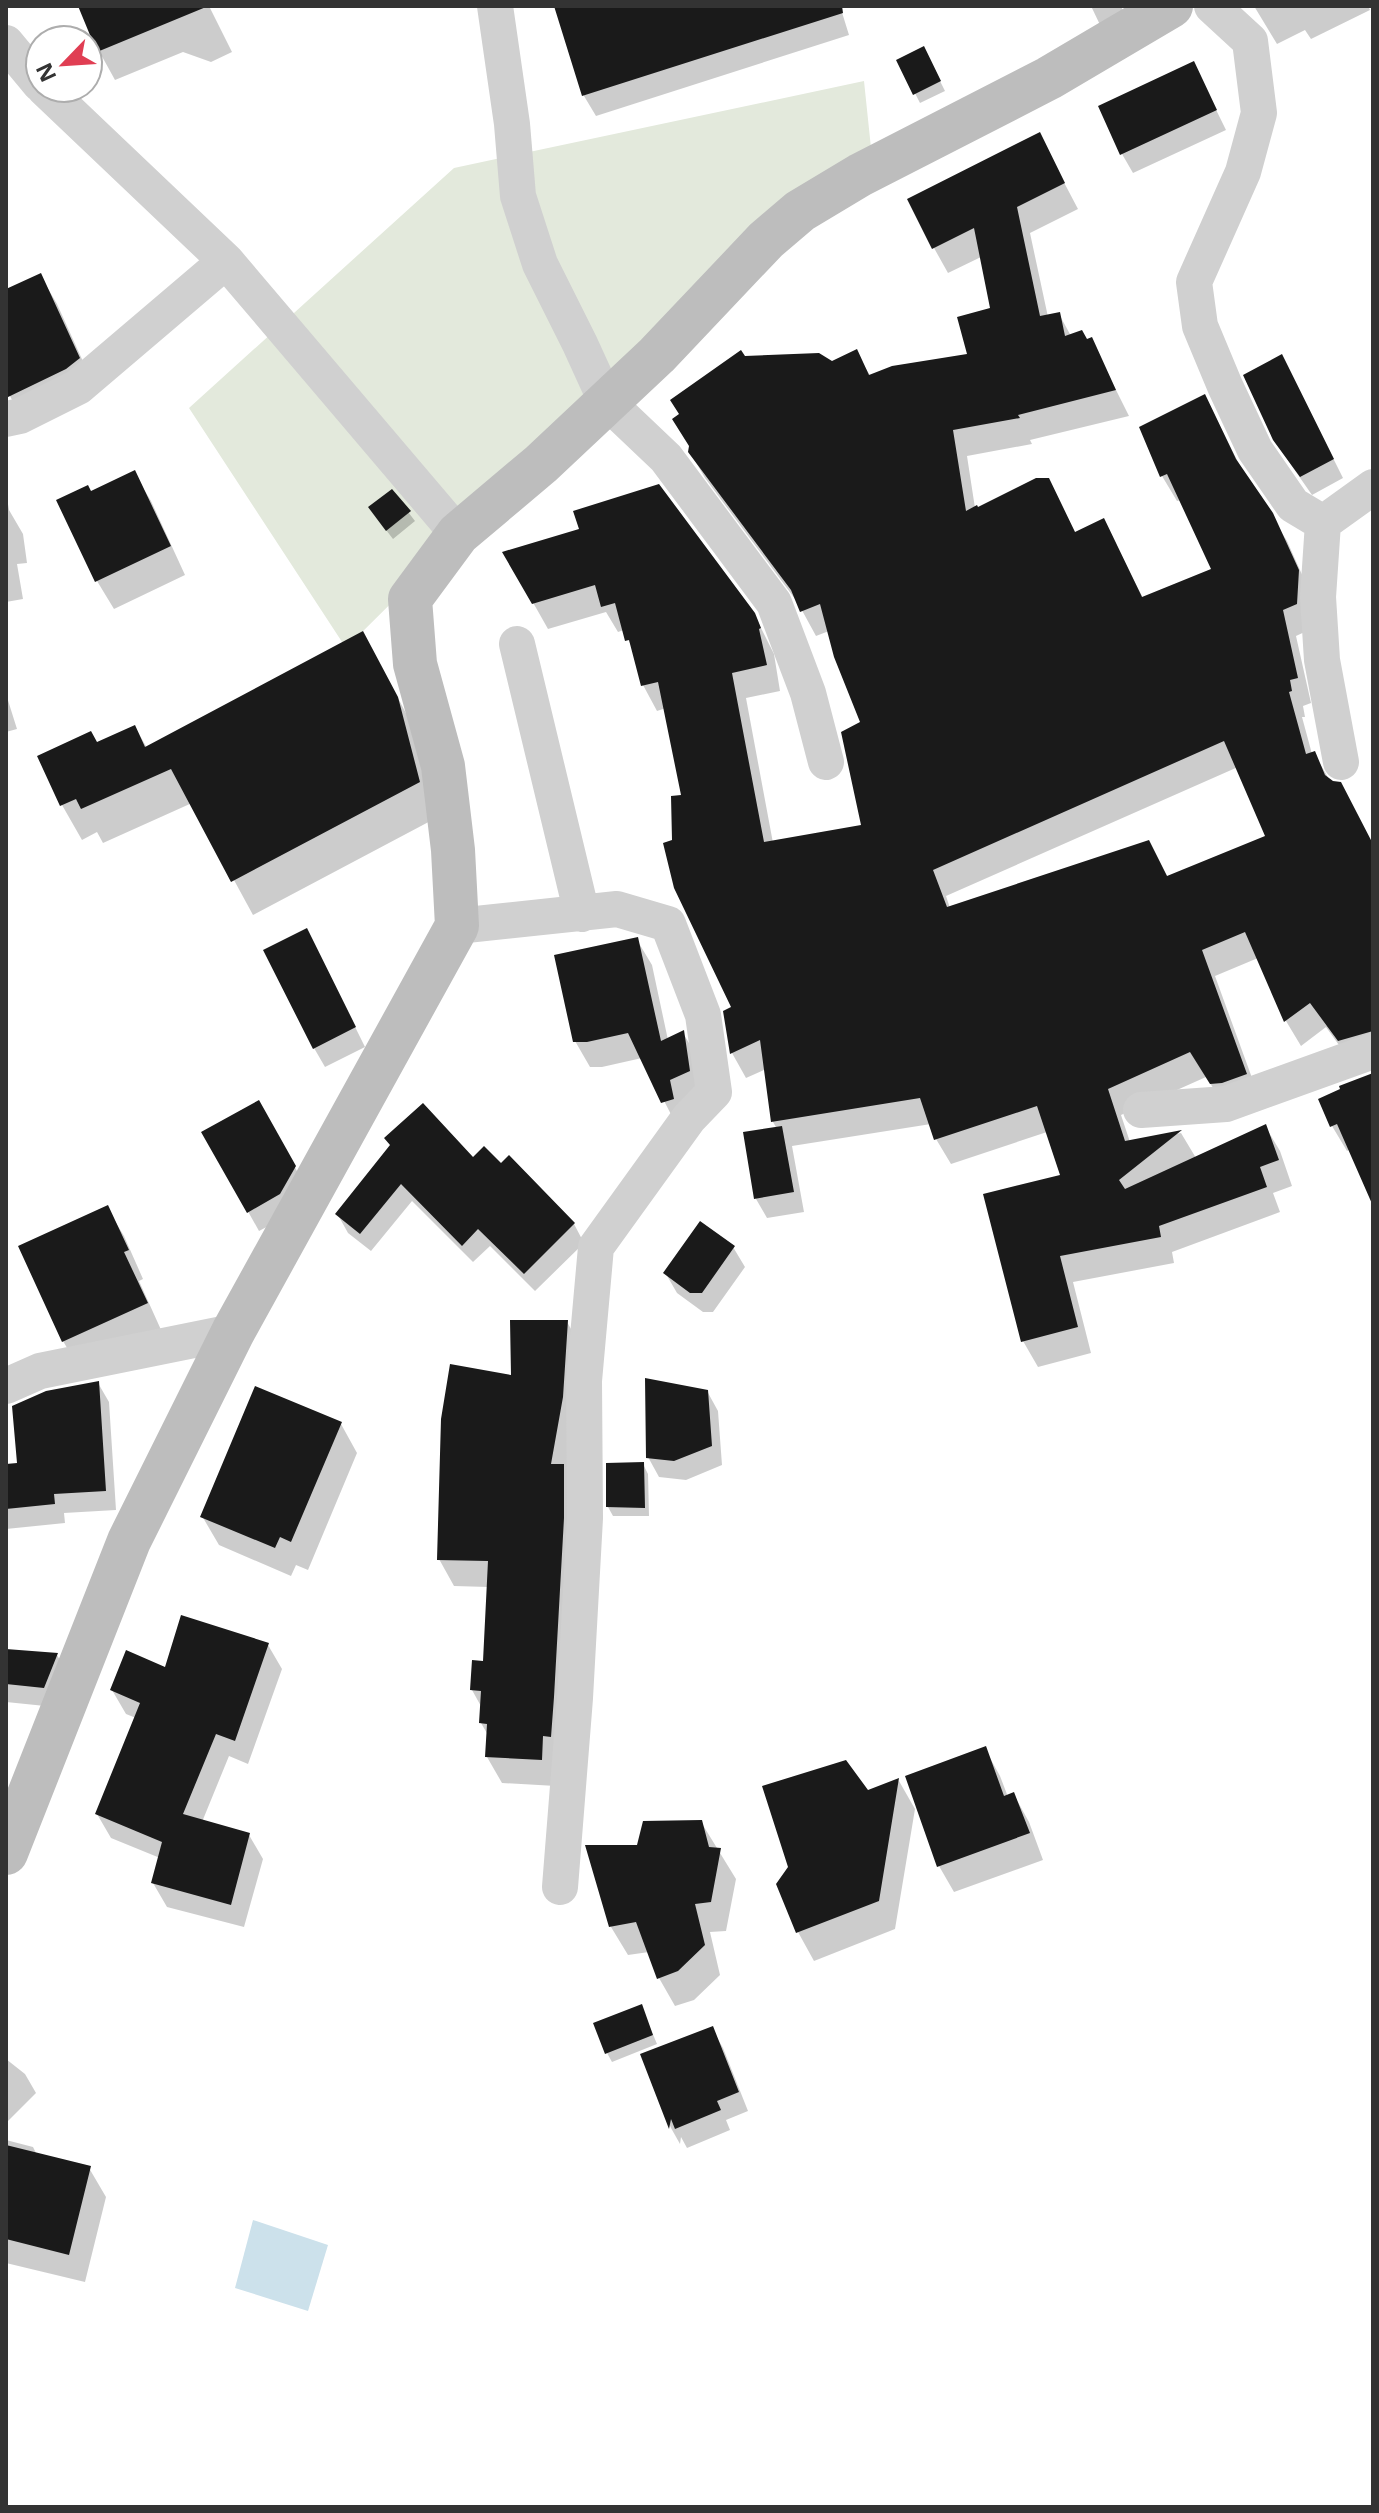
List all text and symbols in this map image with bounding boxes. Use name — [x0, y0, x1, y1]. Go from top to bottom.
north arrow — [24, 24, 104, 104]
text: N — [28, 58, 62, 87]

